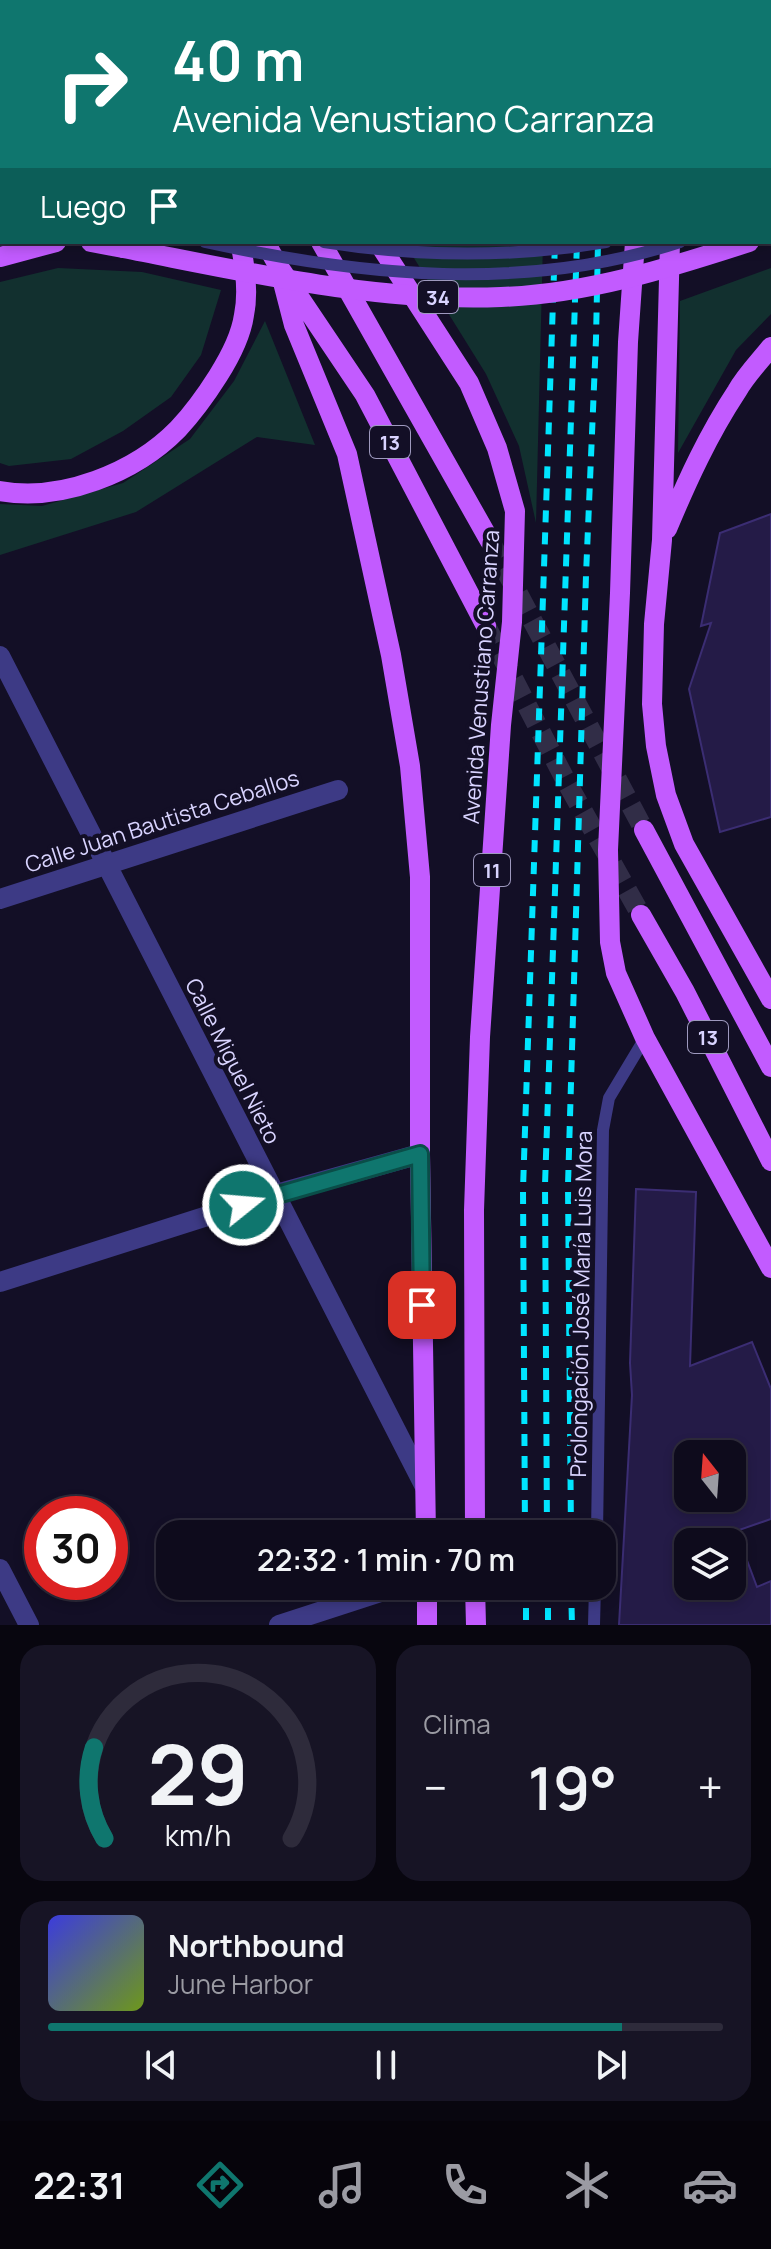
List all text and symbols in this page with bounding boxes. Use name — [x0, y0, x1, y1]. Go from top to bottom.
text: 40 m — [172, 21, 304, 98]
icon: right — [40, 32, 144, 136]
text: Avenida Venustiano Carranza — [172, 94, 654, 143]
icon: arrive — [142, 184, 186, 228]
text: Luego — [40, 186, 126, 227]
road number: 34 — [418, 281, 458, 313]
road number: 13 — [370, 426, 410, 458]
street label: Avenida Venustiano Carranza — [456, 529, 506, 825]
street label: Calle Juan Bautista Ceballos — [21, 762, 303, 880]
road number: 11 — [474, 854, 510, 886]
street label: Calle Miguel Nieto — [178, 973, 288, 1149]
road number: 13 — [688, 1021, 728, 1053]
street label: Prolongación José María Luis Mora — [563, 1130, 599, 1478]
position arrow — [201, 1163, 285, 1247]
pin — [388, 1271, 456, 1339]
icon: arrive — [400, 1283, 444, 1327]
north arrow — [674, 1440, 746, 1512]
map controls — [674, 1440, 746, 1600]
speed limit sign: 30 — [24, 1496, 128, 1600]
button: layers — [674, 1528, 746, 1600]
text: 22:32 · 1 min · 70 m — [257, 1539, 515, 1580]
text: Clima — [424, 1706, 491, 1742]
text: 29 — [147, 1716, 248, 1830]
text: 19° — [528, 1746, 617, 1828]
text: − — [424, 1757, 447, 1817]
text: + — [698, 1757, 723, 1817]
text: km/h — [165, 1816, 231, 1855]
text: Northbound — [168, 1925, 345, 1966]
text: June Harbor — [168, 1966, 313, 2002]
icon: previous — [139, 2043, 183, 2087]
icon: pause — [364, 2043, 408, 2087]
icon: next — [589, 2043, 633, 2087]
icon: directions — [192, 2157, 248, 2213]
icon: music — [314, 2157, 370, 2213]
icon: phone — [437, 2157, 493, 2213]
icon: climate — [559, 2157, 615, 2213]
icon: car — [682, 2157, 738, 2213]
text: 22:31 — [33, 2161, 125, 2210]

